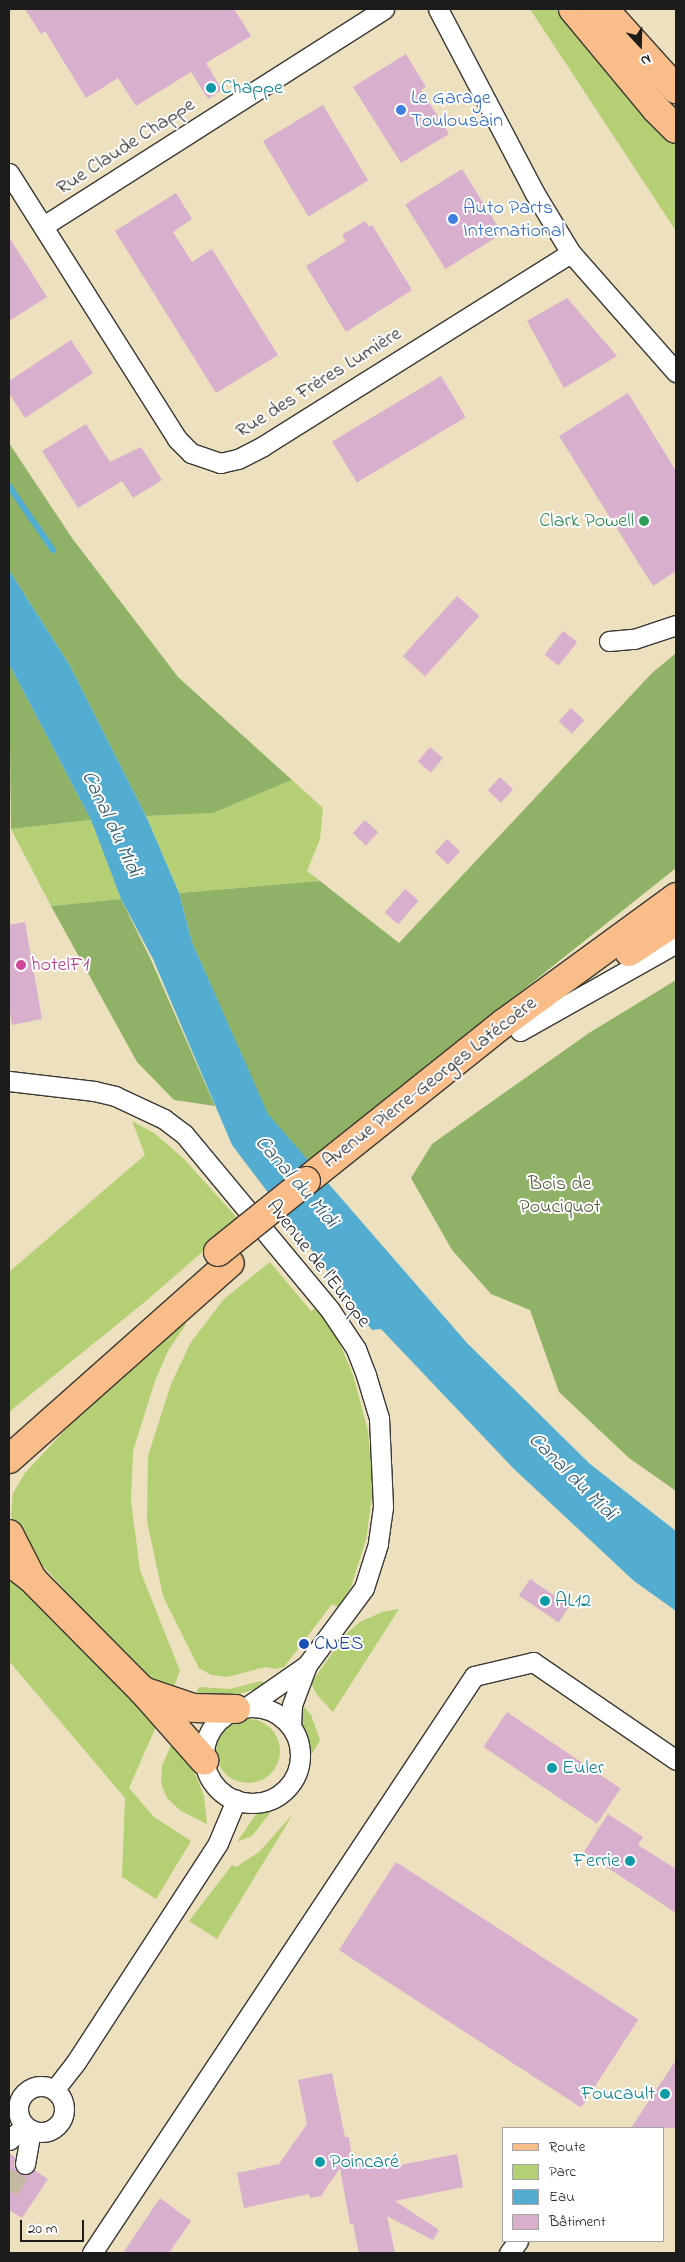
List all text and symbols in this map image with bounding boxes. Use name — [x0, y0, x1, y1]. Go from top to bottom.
north arrow — [615, 20, 665, 70]
text: N — [637, 48, 654, 71]
place label: Chappe — [221, 76, 283, 100]
marker: Chappe — [205, 82, 217, 94]
place label: Le Garage Toulousain — [411, 86, 503, 133]
street label: Rue Claude Chappe — [52, 93, 200, 201]
marker: Le Garage Toulousain — [395, 104, 407, 116]
place label: Auto Parts International — [463, 196, 565, 243]
marker: Auto Parts International — [447, 213, 459, 225]
street label: Rue des Frères Lumière — [232, 322, 406, 444]
place label: Clark Powell — [539, 509, 634, 533]
marker: Clark Powell — [638, 515, 650, 527]
water label: Canal du Midi — [75, 767, 147, 881]
place label: hotelF1 — [31, 953, 89, 977]
marker: hotelF1 — [15, 959, 27, 971]
street label: Avenue Pierre-Georges Latécoère — [318, 992, 542, 1174]
water label: Canal du Midi — [249, 1131, 343, 1233]
park label: Bois de Pouciquot — [519, 1172, 601, 1219]
street label: Avenue de l'Europe — [261, 1195, 375, 1333]
water label: Canal du Midi — [523, 1428, 621, 1526]
place label: AL12 — [555, 1589, 591, 1613]
marker: AL12 — [539, 1595, 551, 1607]
place label: CNES — [314, 1632, 363, 1656]
marker: CNES — [298, 1638, 310, 1650]
place label: Euler — [562, 1756, 604, 1780]
marker: Euler — [546, 1762, 558, 1774]
place label: Ferrie — [573, 1849, 620, 1873]
marker: Ferrie — [624, 1855, 636, 1867]
place label: Foucault — [581, 2082, 655, 2106]
marker: Foucault — [659, 2088, 671, 2100]
legend — [502, 2127, 665, 2242]
text: Route — [549, 2136, 585, 2158]
place label: Poincaré — [330, 2150, 399, 2174]
marker: Poincaré — [314, 2156, 326, 2168]
text: Parc — [549, 2161, 576, 2183]
text: Eau — [549, 2186, 575, 2208]
scale bar — [22, 2210, 86, 2242]
text: Bâtiment — [549, 2211, 606, 2233]
text: 20 m — [28, 2218, 57, 2240]

